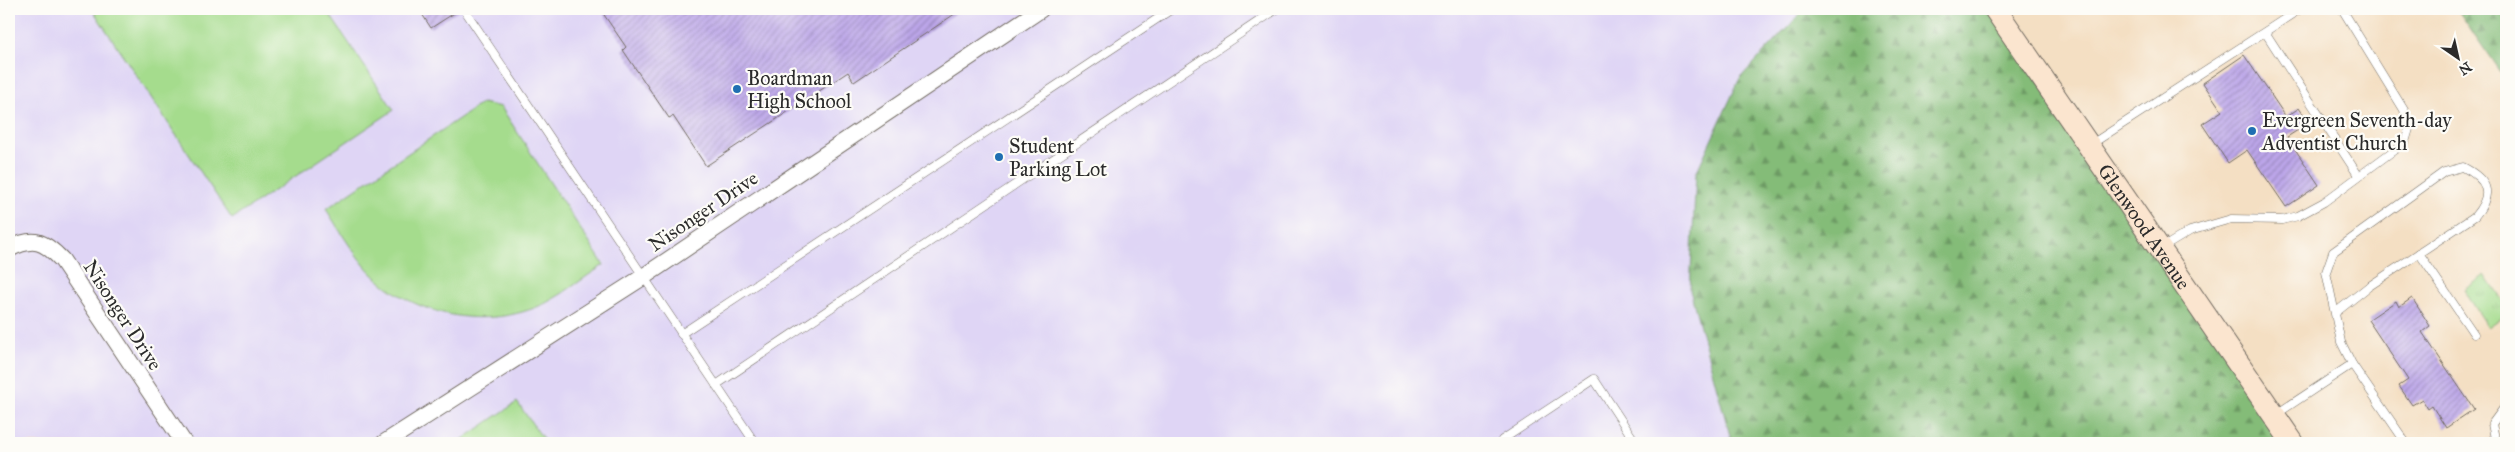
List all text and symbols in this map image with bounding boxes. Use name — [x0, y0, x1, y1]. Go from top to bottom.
north arrow — [2432, 32, 2482, 82]
text: N — [2455, 58, 2475, 79]
place label: Boardman High School — [747, 66, 852, 114]
marker: Boardman High School — [731, 83, 743, 95]
place label: Evergreen Seventh-day Adventist Church — [2261, 108, 2452, 155]
marker: Evergreen Seventh-day Adventist Church — [2246, 125, 2258, 137]
place label: Student Parking Lot — [1009, 134, 1107, 182]
marker: Student Parking Lot — [993, 151, 1005, 163]
street label: Glenwood Avenue — [2093, 159, 2196, 294]
street label: Nisonger Drive — [644, 166, 763, 257]
street label: Nisonger Drive — [78, 255, 167, 375]

